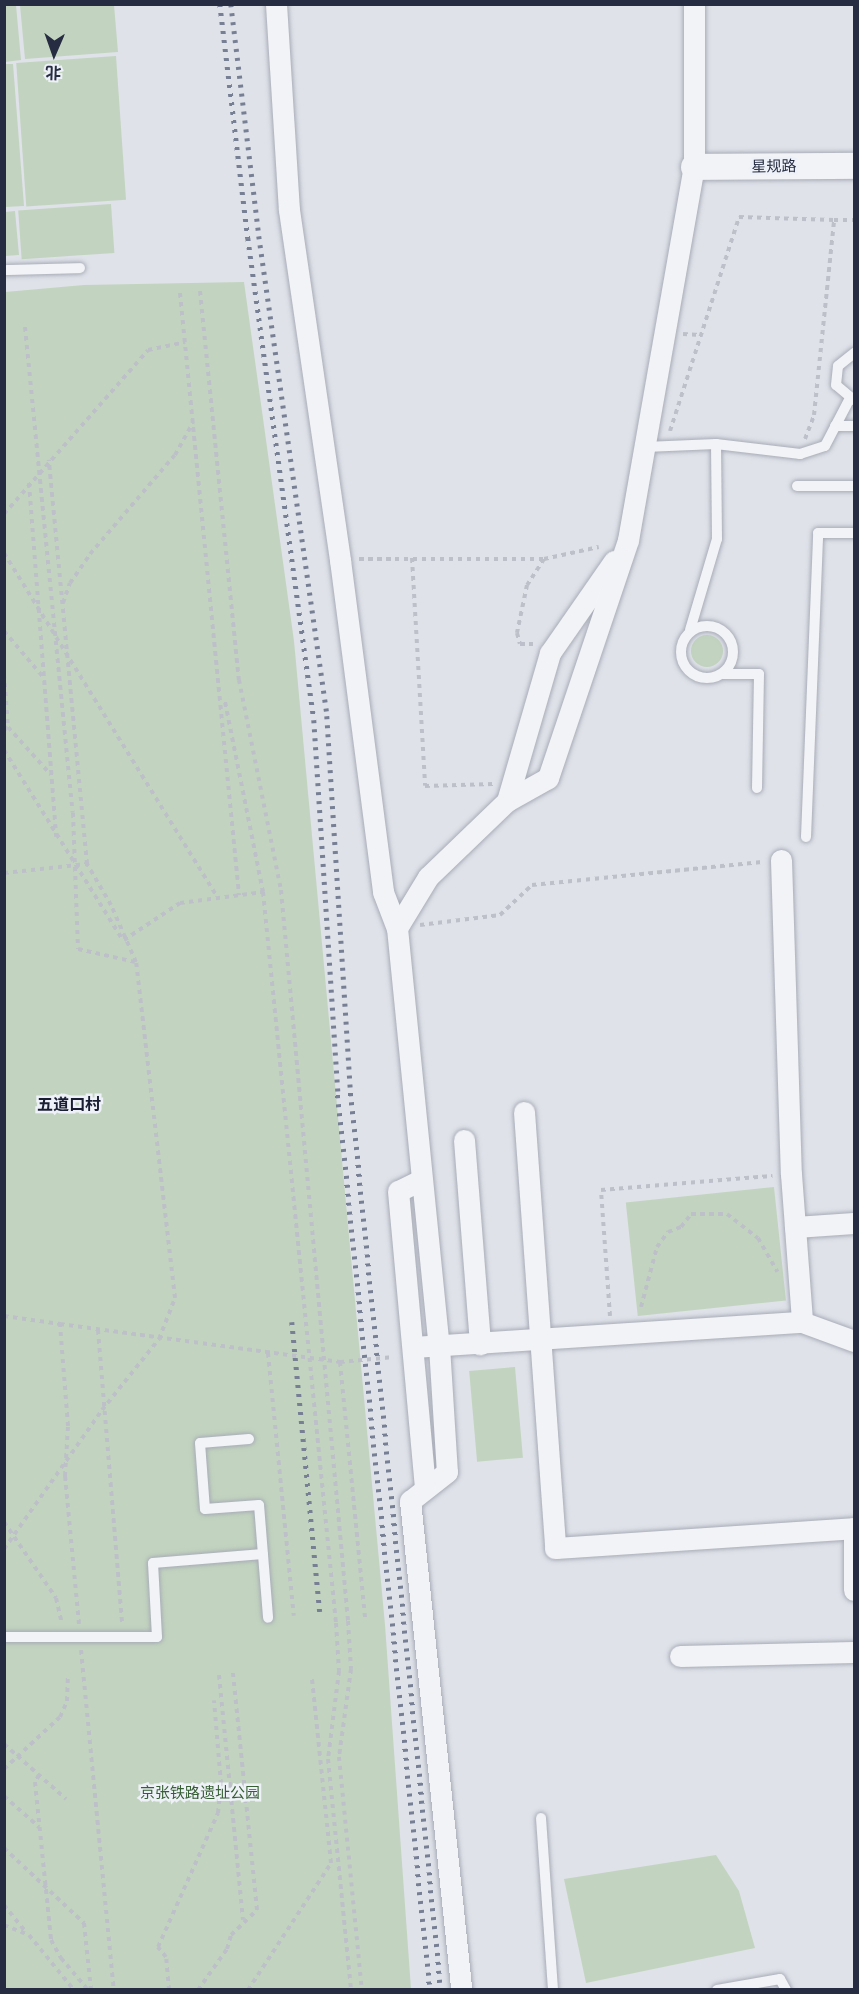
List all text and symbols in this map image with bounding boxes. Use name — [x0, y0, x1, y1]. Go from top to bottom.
north arrow — [24, 24, 84, 84]
text: 北 — [45, 63, 62, 82]
street label: 星规路 — [751, 158, 797, 176]
district label: 五道口村 — [37, 1095, 101, 1115]
park label: 京张铁路遗址公园 — [140, 1785, 260, 1803]

